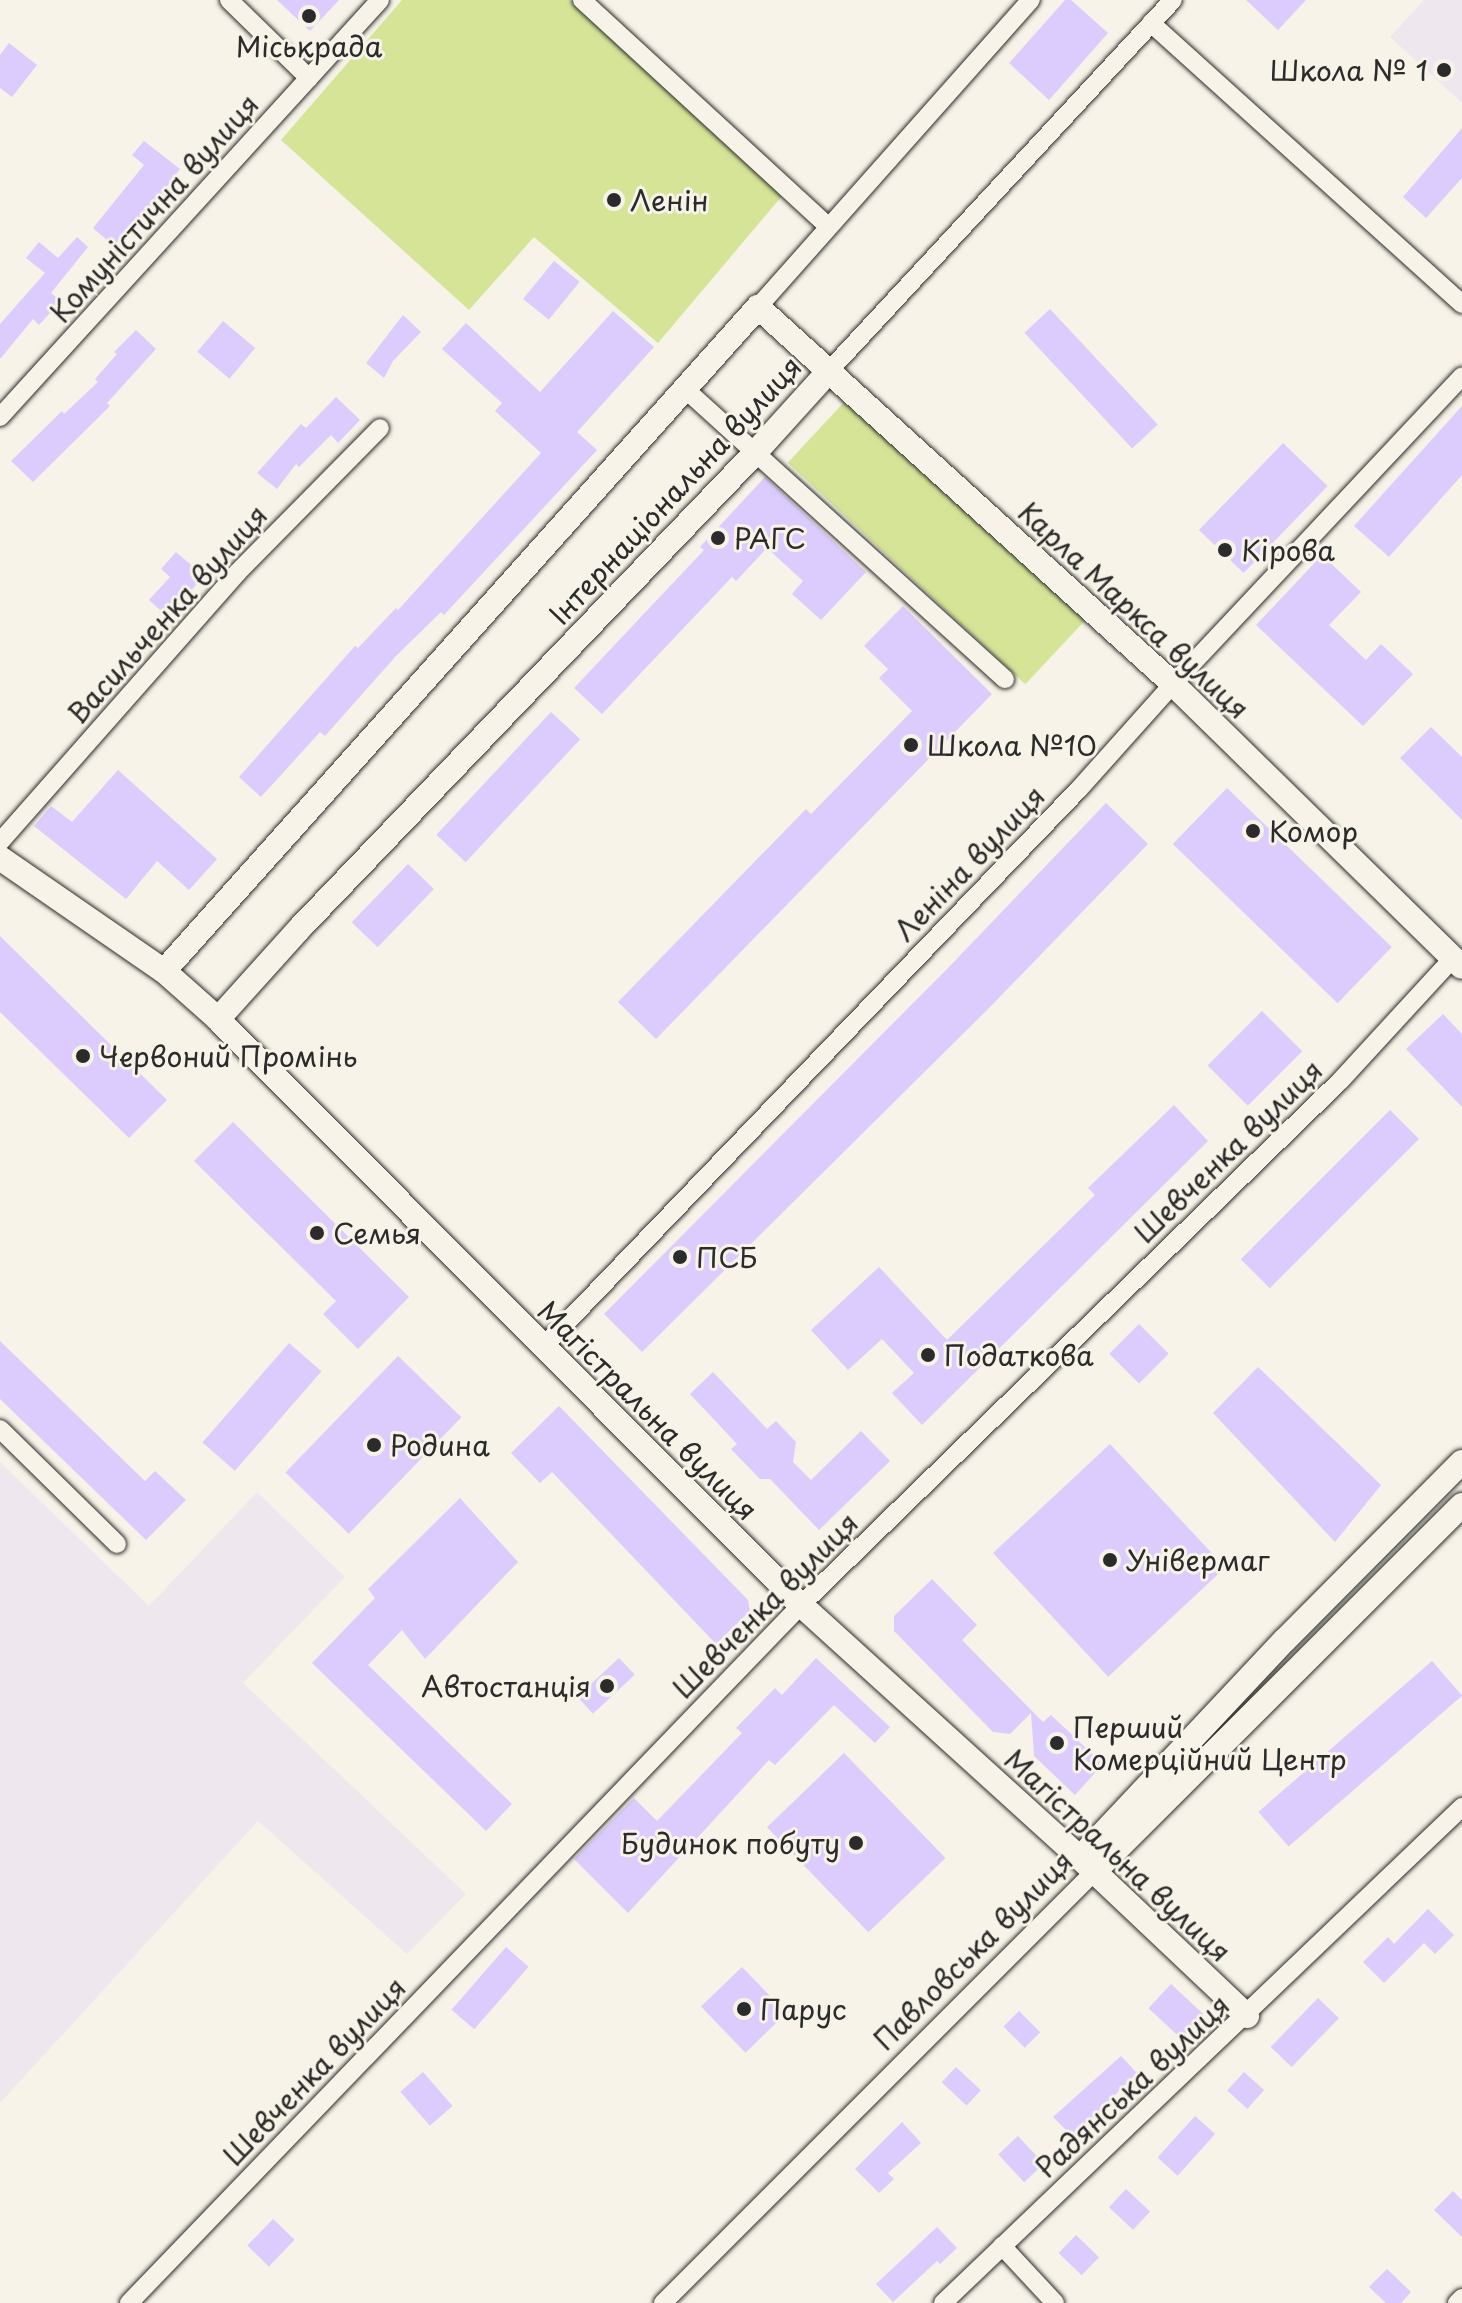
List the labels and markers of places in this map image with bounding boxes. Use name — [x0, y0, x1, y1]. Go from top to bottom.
marker: Міськрада — [300, 7, 318, 25]
place label: Міськрада — [236, 29, 382, 63]
place label: Школа № 1 — [1269, 53, 1428, 87]
marker: Школа № 1 — [1435, 61, 1453, 79]
place label: Ленін — [630, 183, 709, 217]
marker: Ленін — [605, 191, 623, 209]
place label: РАГС — [734, 521, 806, 555]
marker: РАГС — [709, 529, 727, 547]
place label: Кірова — [1241, 533, 1335, 567]
marker: Кірова — [1216, 541, 1234, 559]
place label: Школа №10 — [927, 728, 1098, 762]
marker: Школа №10 — [902, 736, 920, 754]
place label: Комор — [1269, 814, 1358, 848]
marker: Комор — [1244, 822, 1262, 840]
place label: Червоний Промінь — [99, 1039, 359, 1073]
marker: Червоний Промінь — [74, 1047, 92, 1065]
place label: Семья — [333, 1216, 421, 1250]
marker: Семья — [308, 1224, 326, 1242]
place label: ПСБ — [696, 1240, 757, 1274]
marker: ПСБ — [671, 1248, 689, 1266]
place label: Податкова — [944, 1338, 1094, 1372]
marker: Податкова — [919, 1346, 937, 1364]
place label: Родина — [390, 1428, 490, 1462]
marker: Родина — [365, 1436, 383, 1454]
place label: Універмаг — [1126, 1543, 1269, 1577]
marker: Універмаг — [1101, 1551, 1119, 1569]
place label: Автостанція — [421, 1669, 591, 1703]
marker: Автостанція — [598, 1677, 616, 1695]
place label: Перший Комерційний Центр — [1073, 1710, 1347, 1776]
marker: Перший Комерційний Центр — [1048, 1734, 1066, 1752]
place label: Будинок побуту — [620, 1826, 840, 1860]
marker: Будинок побуту — [847, 1834, 865, 1852]
place label: Парус — [760, 1992, 847, 2026]
marker: Парус — [735, 2000, 753, 2018]

